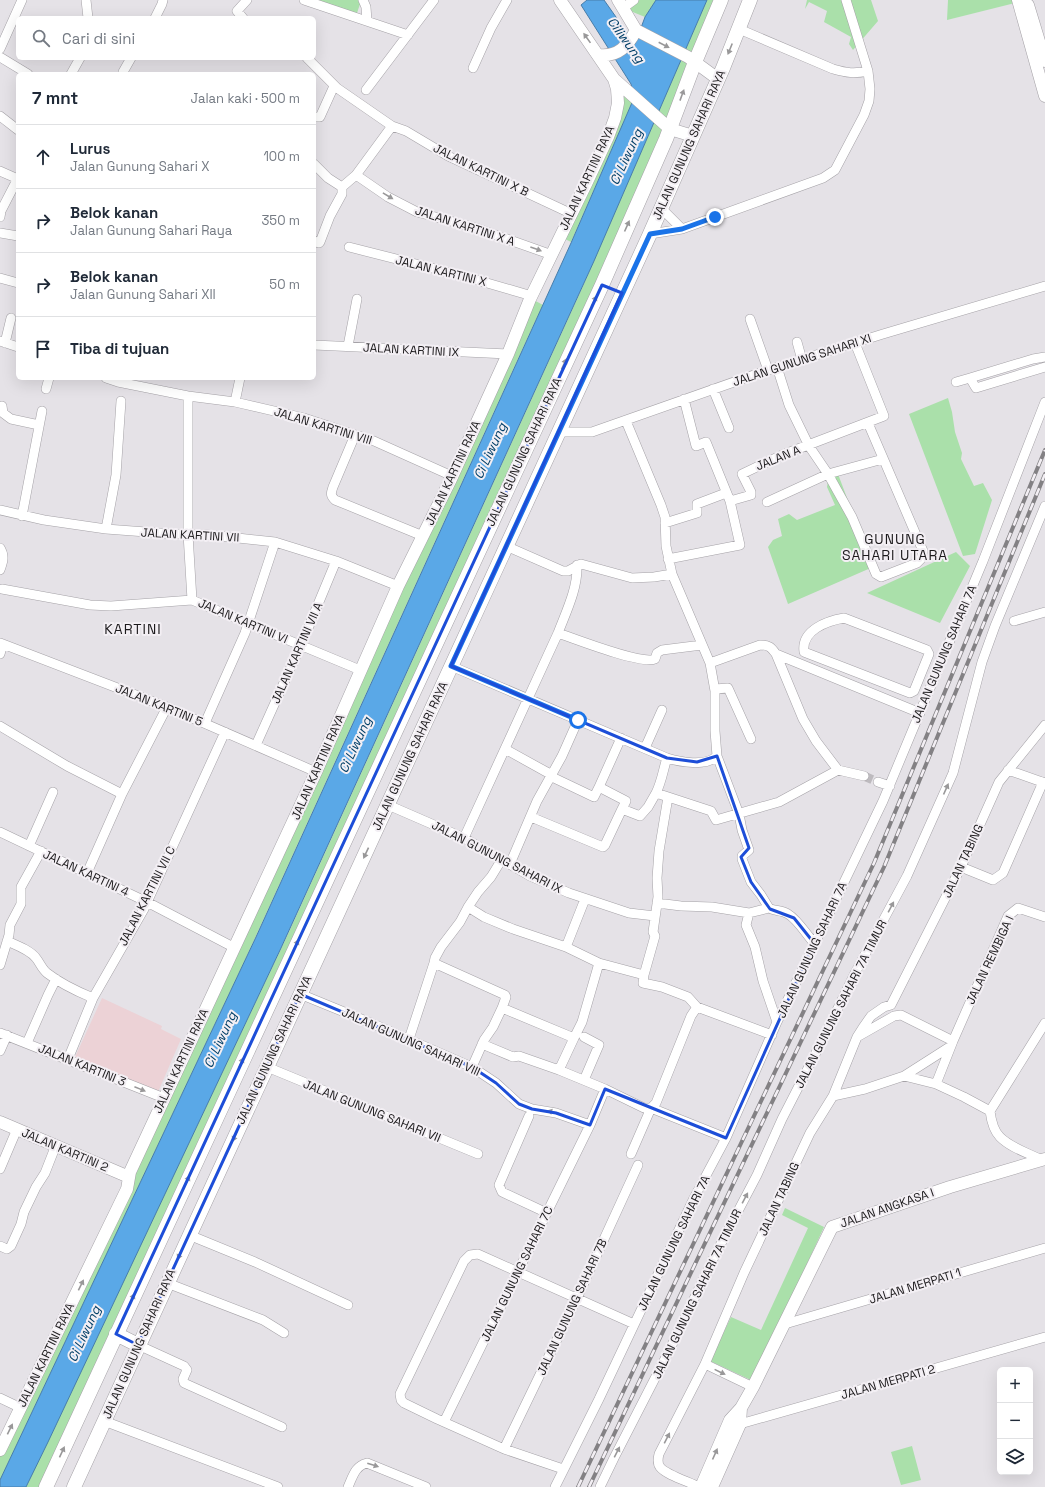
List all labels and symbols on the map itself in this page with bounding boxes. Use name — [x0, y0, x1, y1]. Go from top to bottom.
water label: Ciliwung — [604, 14, 649, 67]
one-way arrow — [583, 33, 591, 44]
one-way arrow — [658, 41, 669, 48]
one-way arrow — [727, 44, 733, 56]
street label: JALAN GUNUNG SAHARI RAYA — [649, 67, 730, 222]
one-way arrow — [680, 89, 686, 101]
street label: JALAN KARTINI RAYA — [556, 123, 619, 233]
water label: Ci Liwung — [606, 126, 647, 188]
street label: JALAN KARTINI X B — [431, 140, 531, 200]
one-way arrow — [382, 193, 394, 200]
street label: JALAN KARTINI X A — [413, 202, 517, 250]
route end — [706, 208, 724, 226]
one-way arrow — [625, 219, 631, 231]
one-way arrow — [531, 246, 543, 252]
street label: JALAN KARTINI X — [394, 252, 489, 290]
one-way arrow — [591, 296, 597, 307]
street label: JALAN GUNUNG SAHARI XI — [731, 330, 873, 390]
street label: JALAN KARTINI IX — [362, 339, 460, 361]
one-way arrow — [561, 358, 568, 370]
street label: JALAN GUNUNG SAHARI RAYA — [482, 375, 566, 529]
street label: JALAN KARTINI VIII — [272, 403, 374, 449]
street label: JALAN KARTINI RAYA — [422, 418, 485, 528]
water label: Ci Liwung — [470, 420, 511, 482]
street label: JALAN A — [753, 442, 803, 474]
street label: JALAN KARTINI VII — [140, 524, 240, 546]
district label: GUNUNG SAHARI UTARA — [842, 530, 948, 564]
street label: JALAN GUNUNG SAHARI 7A — [908, 582, 981, 725]
street label: JALAN KARTINI VI — [196, 595, 290, 647]
street label: JALAN KARTINI VII A — [267, 599, 327, 706]
district label: KARTINI — [104, 620, 162, 638]
street label: JALAN GUNUNG SAHARI RAYA — [368, 679, 452, 833]
street label: JALAN KARTINI 5 — [113, 680, 205, 730]
street label: JALAN KARTINI RAYA — [288, 711, 349, 822]
route start — [569, 711, 587, 729]
water label: Ci Liwung — [335, 714, 376, 776]
one-way arrow — [943, 784, 949, 795]
street label: JALAN GUNUNG SAHARI IX — [429, 817, 565, 897]
street label: JALAN TABING — [939, 821, 987, 900]
street label: JALAN KARTINI VII C — [115, 843, 179, 948]
street label: JALAN KARTINI 4 — [40, 846, 132, 900]
one-way arrow — [363, 847, 369, 858]
street label: JALAN GUNUNG SAHARI 7A — [773, 879, 851, 1021]
one-way arrow — [887, 901, 894, 913]
street label: JALAN REMBIGA I — [962, 913, 1018, 1007]
street label: JALAN GUNUNG SAHARI 7A TIMUR — [791, 917, 891, 1091]
one-way arrow — [293, 939, 299, 951]
street label: JALAN GUNUNG SAHARI RAYA — [232, 973, 316, 1127]
street label: JALAN GUNUNG SAHARI VIII — [339, 1004, 483, 1080]
street label: JALAN KARTINI RAYA — [150, 1006, 213, 1116]
water label: Ci Liwung — [200, 1009, 241, 1071]
street label: JALAN KARTINI 3 — [36, 1040, 128, 1090]
one-way arrow — [238, 1057, 245, 1069]
street label: JALAN GUNUNG SAHARI VII — [301, 1076, 443, 1146]
one-way arrow — [135, 1086, 147, 1092]
one-way arrow — [547, 1109, 559, 1115]
street label: JALAN KARTINI 2 — [19, 1124, 111, 1176]
one-way arrow — [232, 1130, 238, 1141]
street label: JALAN TABING — [755, 1159, 803, 1238]
street label: JALAN GUNUNG SAHARI 7A — [634, 1172, 714, 1313]
one-way arrow — [184, 1175, 190, 1187]
street label: JALAN ANGKASA I — [838, 1184, 936, 1232]
one-way arrow — [741, 1192, 748, 1204]
street label: JALAN GUNUNG SAHARI 7C — [477, 1203, 557, 1344]
street label: JALAN GUNUNG SAHARI 7A TIMUR — [649, 1206, 745, 1382]
street label: JALAN GUNUNG SAHARI 7B — [533, 1236, 611, 1378]
one-way arrow — [177, 1248, 183, 1259]
street label: JALAN MERPATI 1 — [867, 1264, 963, 1308]
street label: JALAN GUNUNG SAHARI RAYA — [99, 1266, 180, 1421]
one-way arrow — [78, 1279, 84, 1291]
one-way arrow — [129, 1293, 135, 1305]
street label: JALAN KARTINI RAYA — [14, 1300, 78, 1410]
water label: Ci Liwung — [64, 1303, 105, 1365]
street label: JALAN MERPATI 2 — [839, 1361, 937, 1403]
one-way arrow — [715, 1368, 726, 1375]
one-way arrow — [7, 1424, 13, 1435]
one-way arrow — [664, 1433, 670, 1444]
one-way arrow — [59, 1446, 65, 1457]
one-way arrow — [614, 1446, 620, 1458]
one-way arrow — [713, 1447, 719, 1459]
one-way arrow — [367, 1462, 379, 1468]

